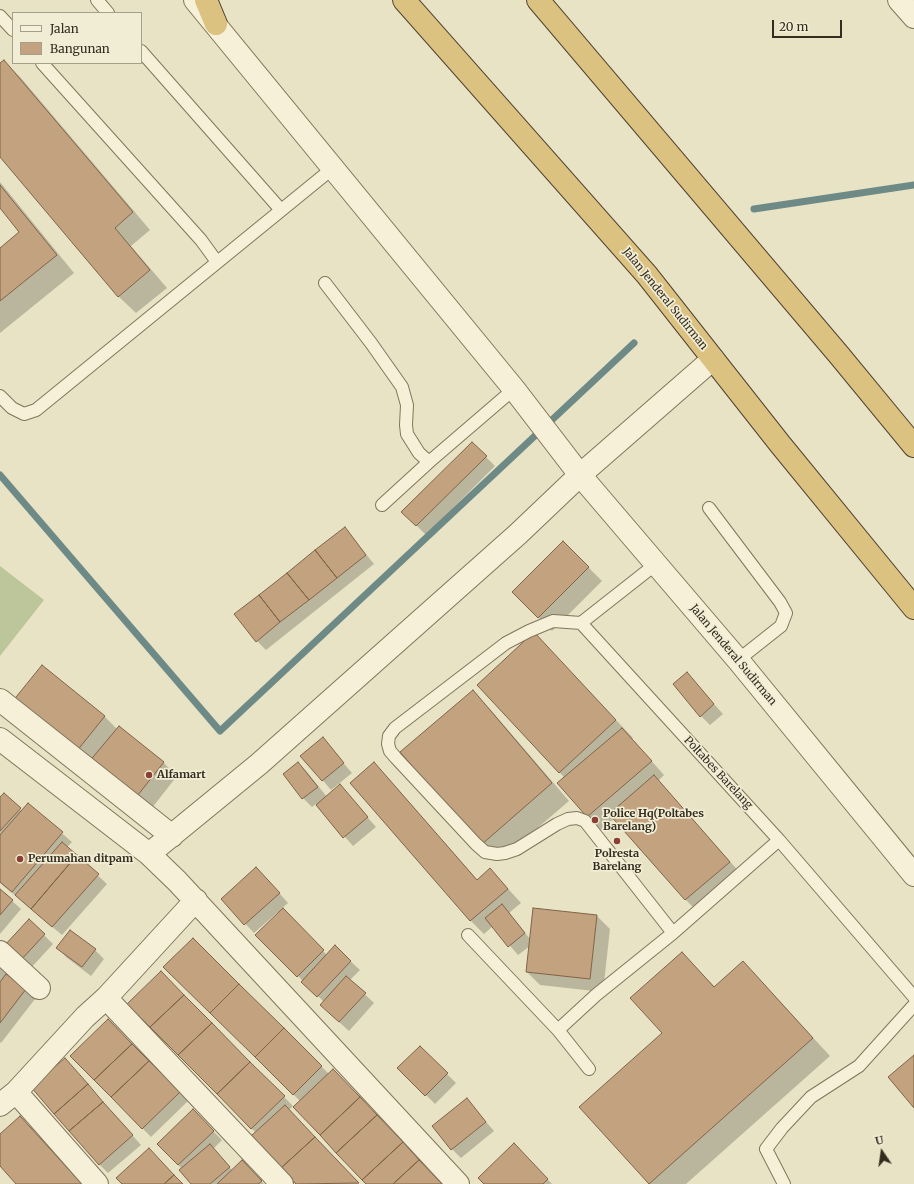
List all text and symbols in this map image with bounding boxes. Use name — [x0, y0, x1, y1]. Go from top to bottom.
legend — [12, 12, 142, 64]
scale bar — [774, 12, 844, 38]
text: 20 m — [779, 19, 808, 34]
text: Jalan — [50, 21, 79, 36]
text: Bangunan — [50, 41, 110, 56]
street label: Jalan Jenderal Sudirman — [620, 245, 710, 353]
street label: Jalan Jenderal Sudirman — [687, 602, 779, 708]
street label: Poltabes Barelang — [681, 734, 755, 812]
place label: Alfamart — [157, 768, 206, 782]
marker: Alfamart — [144, 770, 154, 780]
place label: Police Hq(Poltabes Barelang) — [603, 807, 704, 833]
marker: Police Hq(Poltabes Barelang) — [590, 815, 600, 825]
marker: Polresta Barelang — [612, 836, 622, 846]
place label: Polresta Barelang — [593, 847, 641, 873]
place label: Perumahan ditpam — [28, 852, 133, 866]
marker: Perumahan ditpam — [15, 854, 25, 864]
north arrow — [862, 1132, 902, 1172]
text: U — [874, 1133, 885, 1148]

